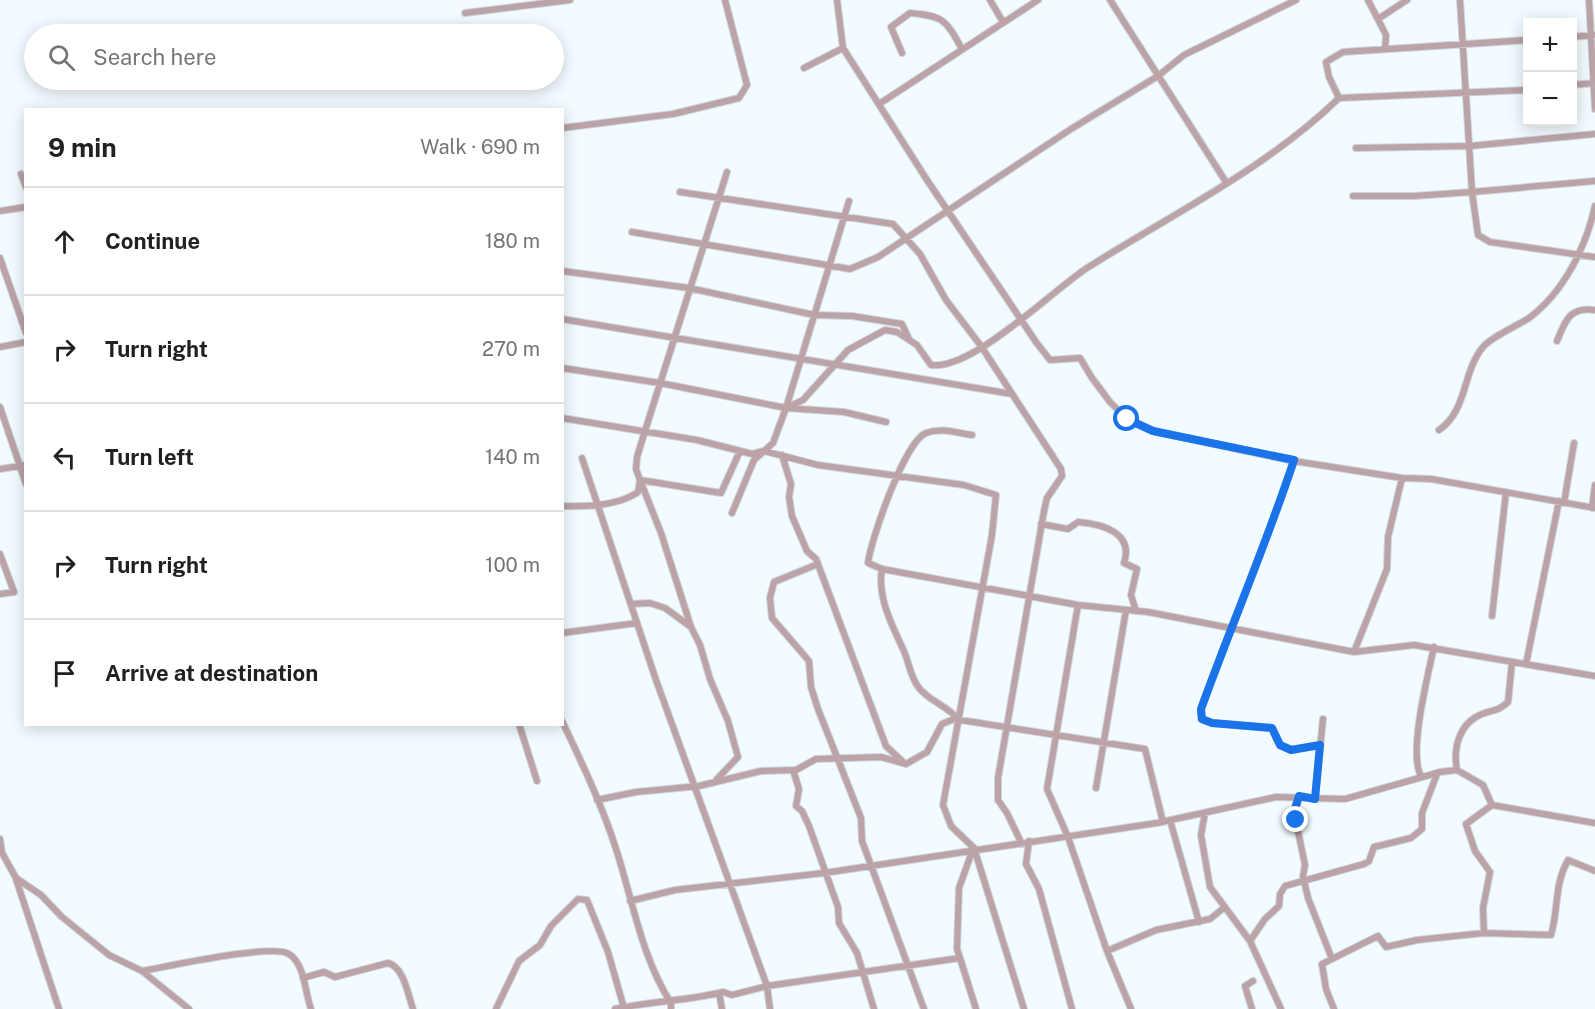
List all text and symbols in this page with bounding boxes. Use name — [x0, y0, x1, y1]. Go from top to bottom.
map controls — [1523, 18, 1577, 126]
button: + — [1523, 18, 1577, 72]
search box — [24, 24, 564, 90]
icon: search — [45, 41, 78, 74]
text: Search here — [93, 44, 217, 70]
button: − — [1523, 72, 1577, 126]
text: 9 min — [48, 132, 117, 163]
text: Walk · 690 m — [420, 135, 540, 159]
icon: ahead — [48, 225, 81, 258]
text: Continue — [105, 228, 200, 254]
text: 180 m — [485, 229, 540, 253]
icon: right — [48, 333, 81, 366]
text: Turn right — [105, 336, 208, 362]
text: 270 m — [482, 337, 540, 361]
route start — [1113, 405, 1139, 431]
icon: left — [48, 441, 81, 474]
text: Turn left — [105, 444, 194, 470]
text: 140 m — [485, 445, 540, 469]
icon: right — [48, 549, 81, 582]
text: Turn right — [105, 552, 208, 578]
text: 100 m — [485, 553, 540, 577]
icon: arrive — [48, 657, 81, 690]
text: Arrive at destination — [105, 660, 318, 686]
route end — [1282, 806, 1308, 832]

